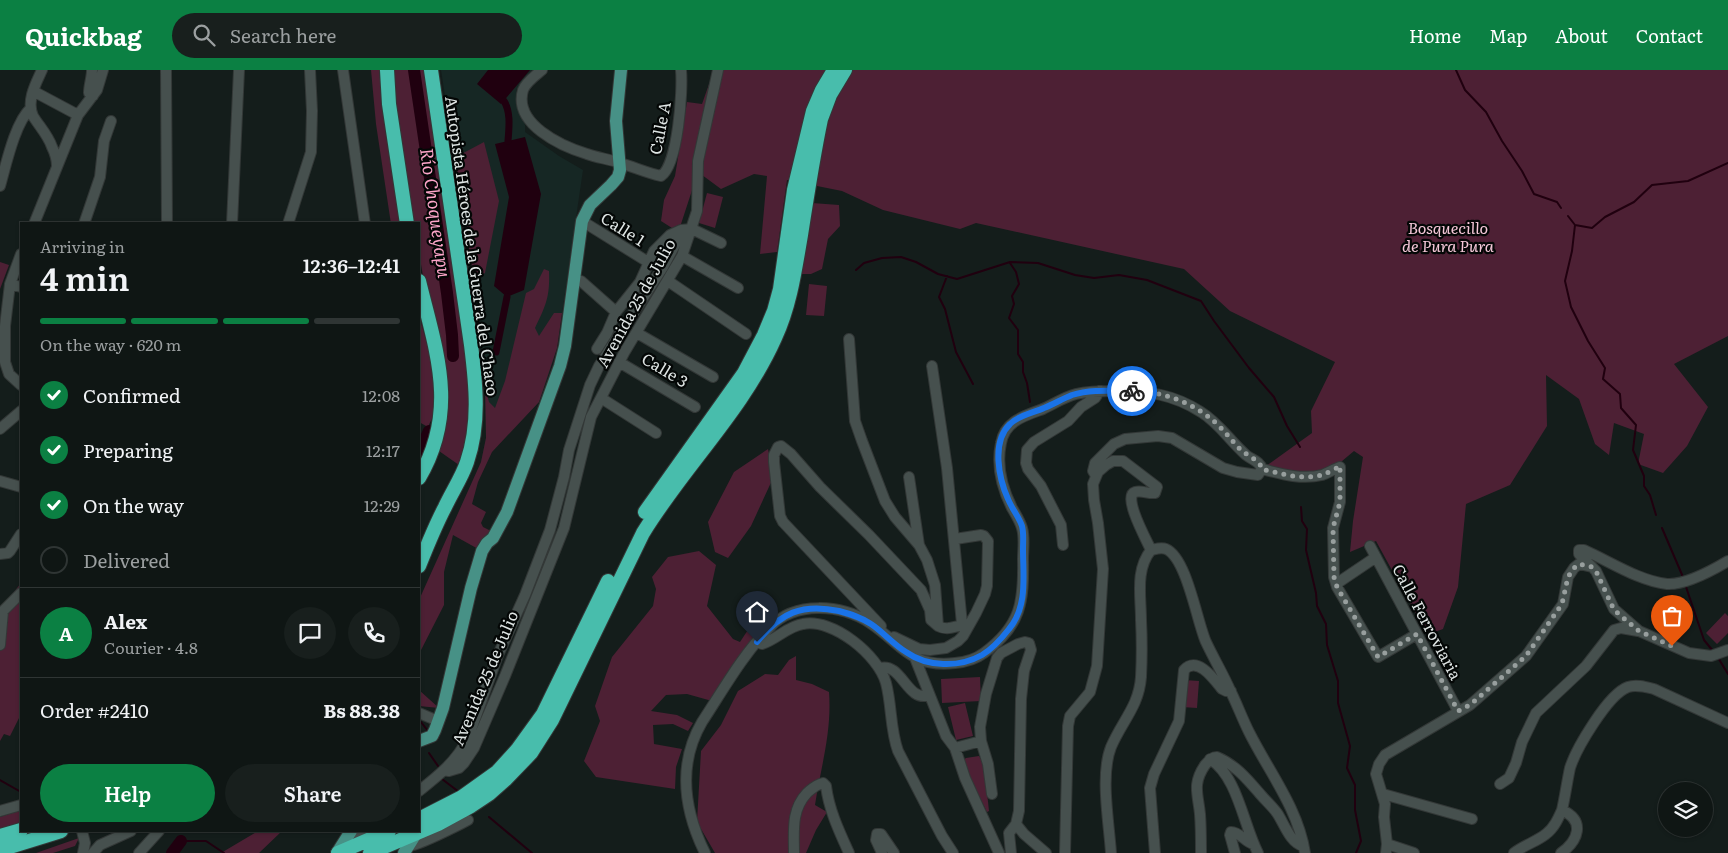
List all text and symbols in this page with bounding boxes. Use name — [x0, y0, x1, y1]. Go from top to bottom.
search box — [172, 13, 522, 58]
text: Quickbag — [25, 18, 142, 53]
icon: search — [190, 21, 218, 49]
text: Search here — [230, 21, 336, 49]
text: Home — [1409, 22, 1461, 49]
text: Map — [1489, 22, 1527, 49]
text: About — [1555, 22, 1608, 49]
text: Contact — [1636, 22, 1703, 49]
street label: Autopista Héroes de la Guerra del Chaco — [440, 94, 506, 397]
street label: Calle A — [642, 99, 676, 156]
water label: Río Choqueyapu — [414, 146, 459, 280]
street label: Calle 1 — [597, 205, 651, 251]
park label: Bosquecillo de Pura Pura — [1402, 215, 1495, 257]
text: Arriving in — [40, 234, 125, 258]
street label: Avenida 25 de Julio — [590, 234, 681, 371]
text: 12:36–12:41 — [303, 251, 400, 279]
text: 4 min — [40, 253, 130, 301]
text: On the way · 620 m — [40, 332, 181, 356]
street label: Calle 3 — [638, 346, 693, 392]
courier — [1107, 366, 1157, 416]
icon: bike — [1118, 377, 1146, 405]
icon: check — [40, 381, 68, 409]
text: Confirmed — [83, 381, 181, 409]
text: 12:08 — [362, 383, 400, 407]
icon: check — [40, 436, 68, 464]
text: Preparing — [83, 436, 173, 464]
text: 12:17 — [366, 438, 400, 462]
icon: check — [40, 491, 68, 519]
text: On the way — [83, 491, 184, 519]
text: 12:29 — [364, 493, 400, 517]
text: Delivered — [83, 546, 170, 574]
street label: Calle Ferroviaria — [1387, 559, 1469, 684]
pin — [736, 591, 778, 642]
pin — [1651, 595, 1693, 646]
icon: home — [743, 598, 771, 626]
icon: bag — [1658, 602, 1686, 630]
text: Alex — [104, 607, 147, 635]
button: chat — [284, 607, 336, 659]
button: phone — [348, 607, 400, 659]
street label: Avenida 25 de Julio — [445, 607, 523, 749]
text: A — [59, 619, 73, 647]
text: Courier · 4.8 — [104, 635, 198, 659]
text: Order #2410 — [40, 696, 149, 724]
text: Bs 88.38 — [323, 696, 400, 724]
button: Help — [40, 764, 215, 822]
button: Share — [225, 764, 400, 822]
map controls — [1658, 782, 1713, 837]
button: layers — [1658, 782, 1713, 837]

